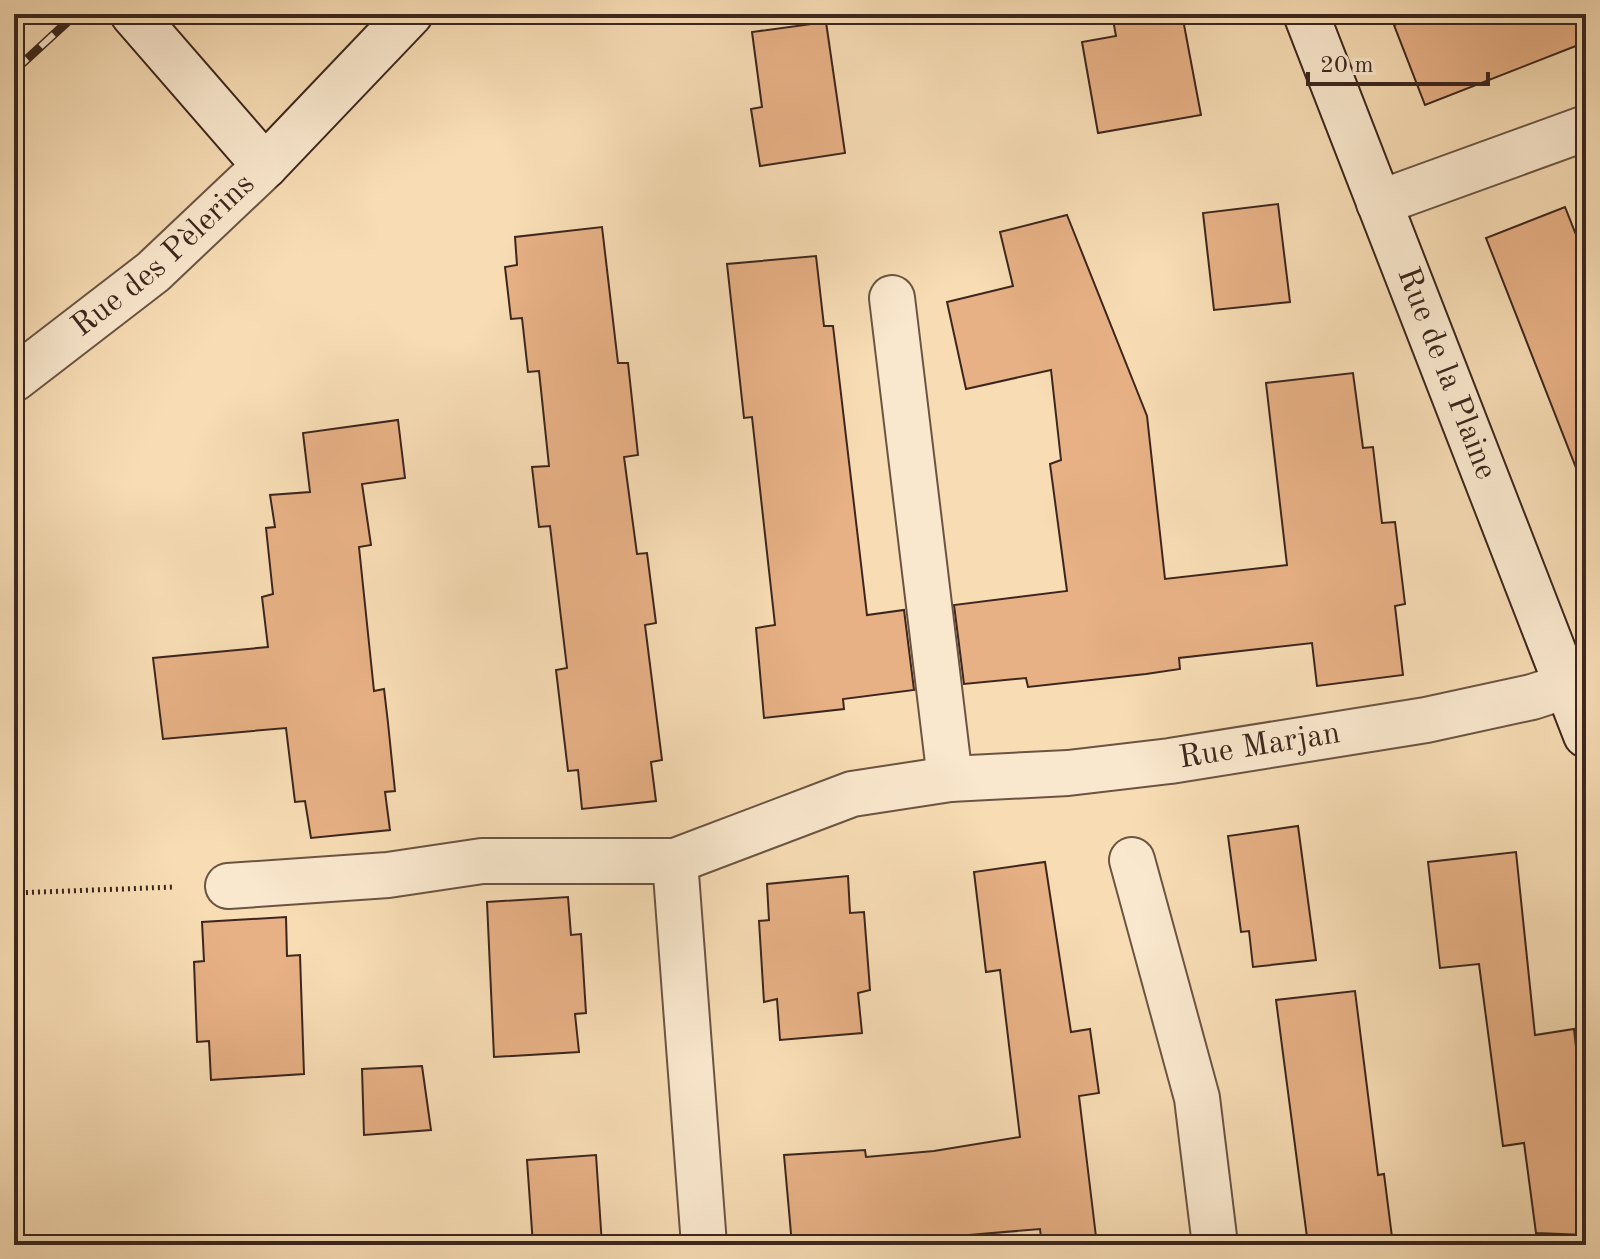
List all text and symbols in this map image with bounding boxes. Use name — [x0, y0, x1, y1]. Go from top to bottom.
scale bar — [1308, 36, 1488, 86]
text: 20 m — [1320, 54, 1374, 78]
street label: Rue des Pèlerins — [67, 168, 261, 344]
street label: Rue de la Plaine — [1390, 263, 1501, 484]
street label: Rue Marjan — [1177, 718, 1343, 775]

